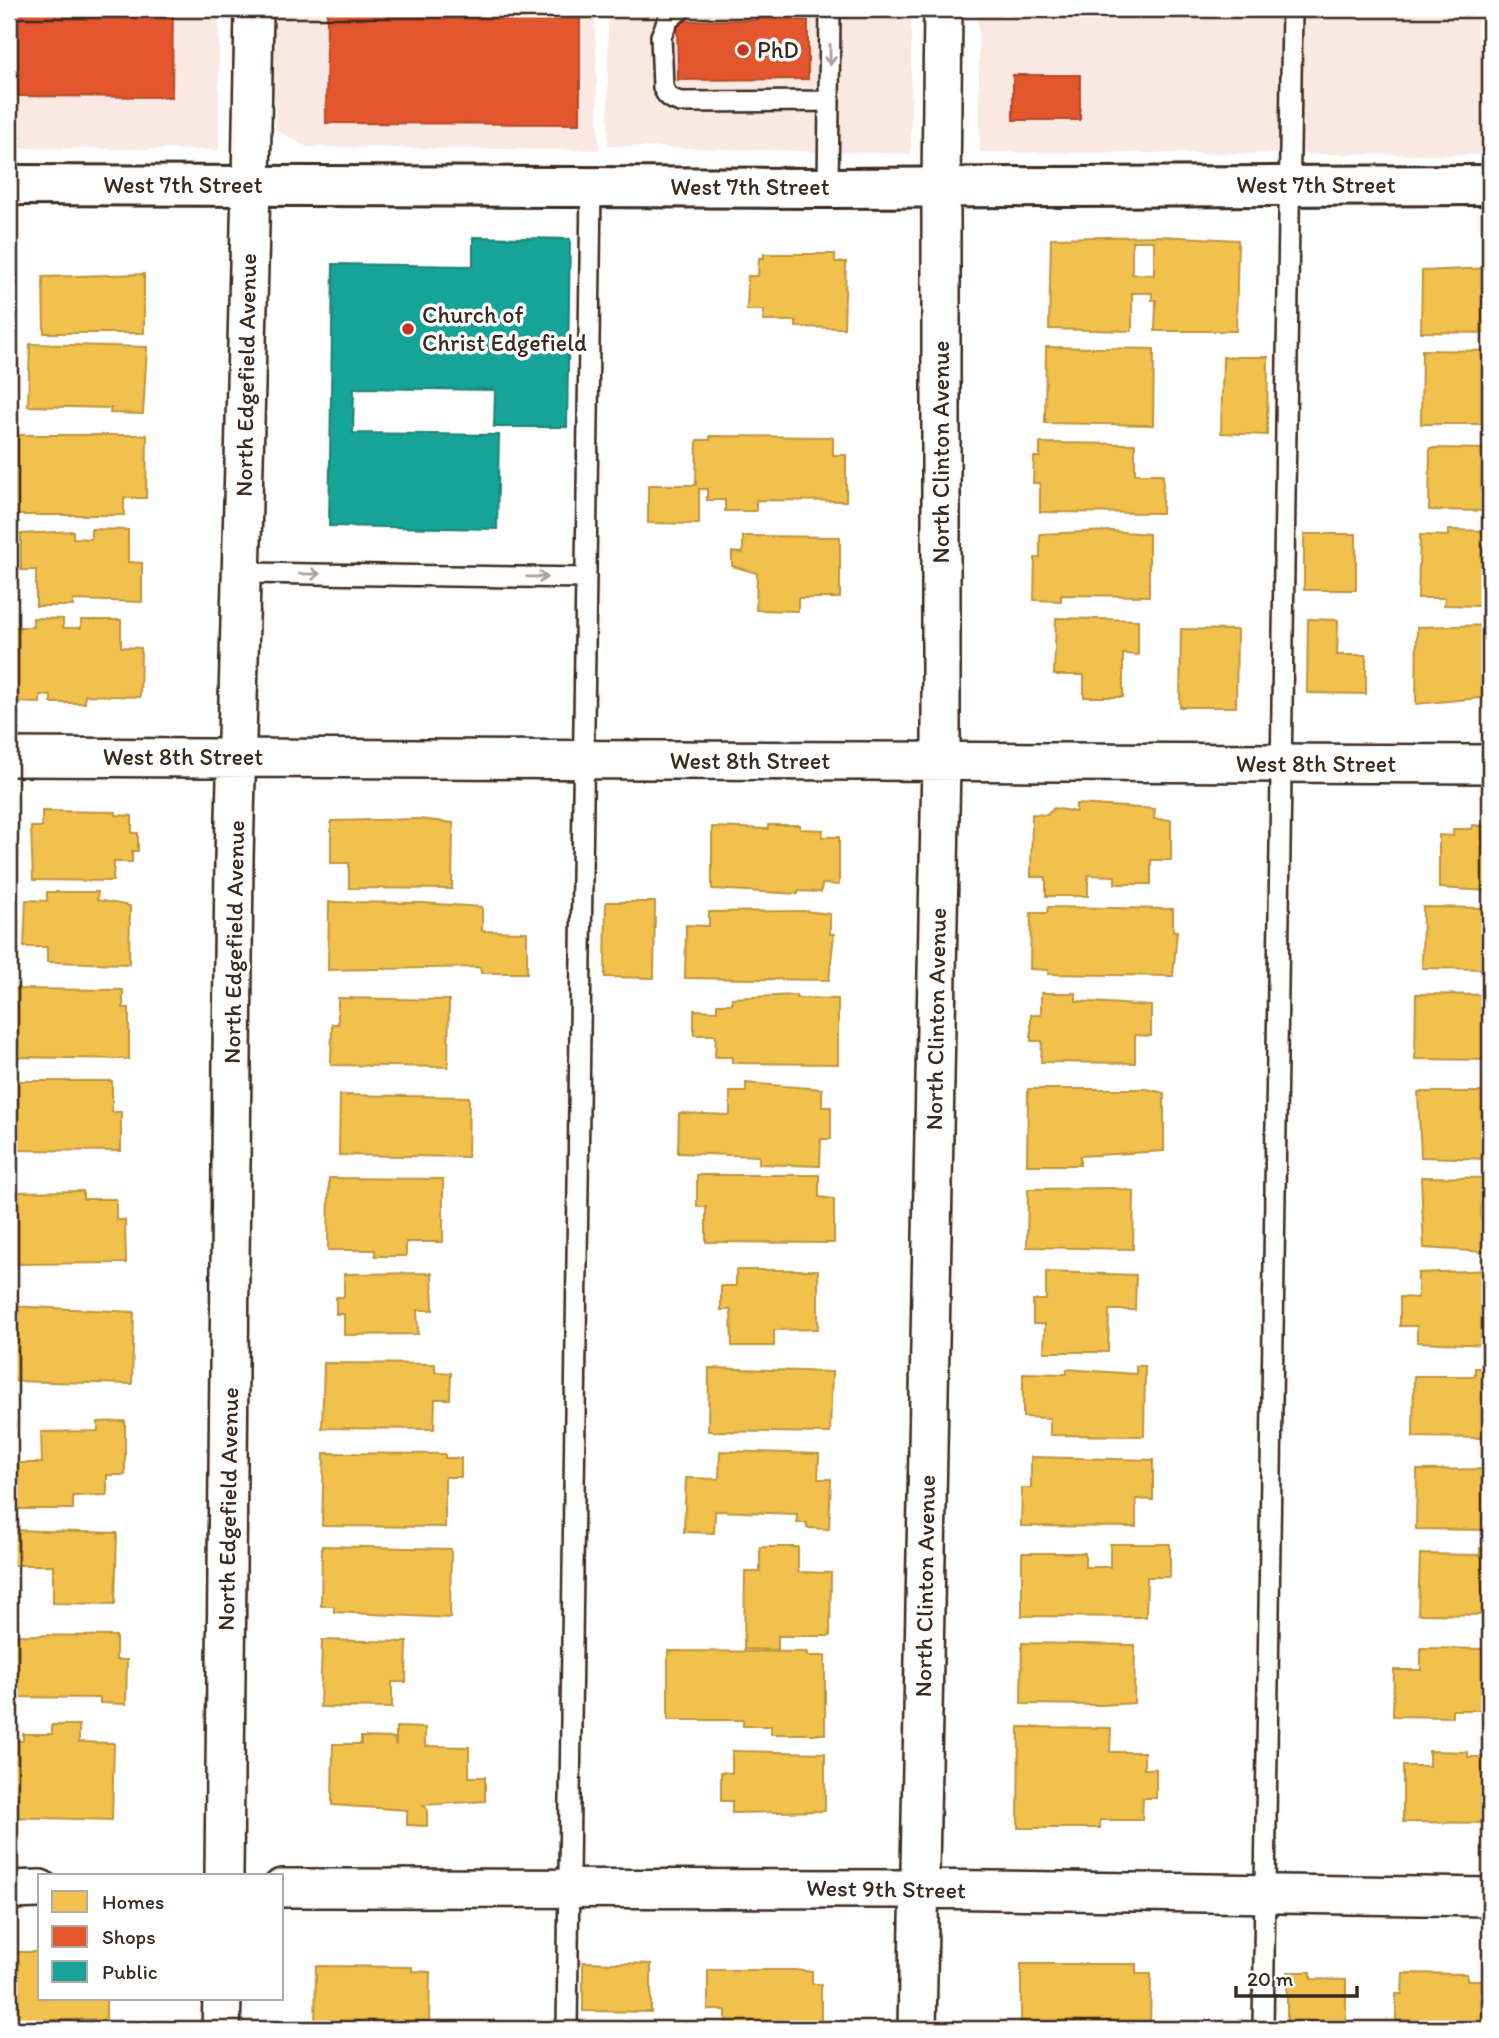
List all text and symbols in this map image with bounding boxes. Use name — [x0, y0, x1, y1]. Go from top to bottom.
place label: PhD — [757, 35, 799, 64]
marker: PhD — [735, 42, 751, 58]
one-way arrow — [823, 43, 836, 66]
street label: West 7th Street — [103, 170, 263, 199]
street label: West 7th Street — [1236, 170, 1396, 199]
street label: West 7th Street — [670, 172, 830, 201]
street label: North Edgefield Avenue — [229, 253, 262, 497]
place label: Church of Christ Edgefield — [422, 300, 587, 357]
marker: Church of Christ Edgefield — [400, 321, 416, 337]
street label: North Clinton Avenue — [926, 341, 955, 563]
one-way arrow — [298, 567, 321, 581]
one-way arrow — [526, 570, 549, 584]
street label: West 8th Street — [103, 742, 263, 771]
street label: West 8th Street — [670, 746, 830, 775]
street label: West 8th Street — [1236, 749, 1396, 778]
street label: North Edgefield Avenue — [217, 820, 250, 1064]
street label: North Clinton Avenue — [919, 907, 952, 1131]
street label: North Edgefield Avenue — [211, 1387, 244, 1631]
street label: North Clinton Avenue — [908, 1474, 941, 1698]
street label: West 9th Street — [806, 1873, 966, 1904]
legend — [38, 1874, 284, 2000]
text: Homes — [102, 1889, 164, 1914]
text: Shops — [102, 1924, 156, 1949]
scale bar — [1236, 1954, 1357, 1998]
text: Public — [102, 1959, 158, 1984]
text: 20 m — [1247, 1966, 1294, 1991]

